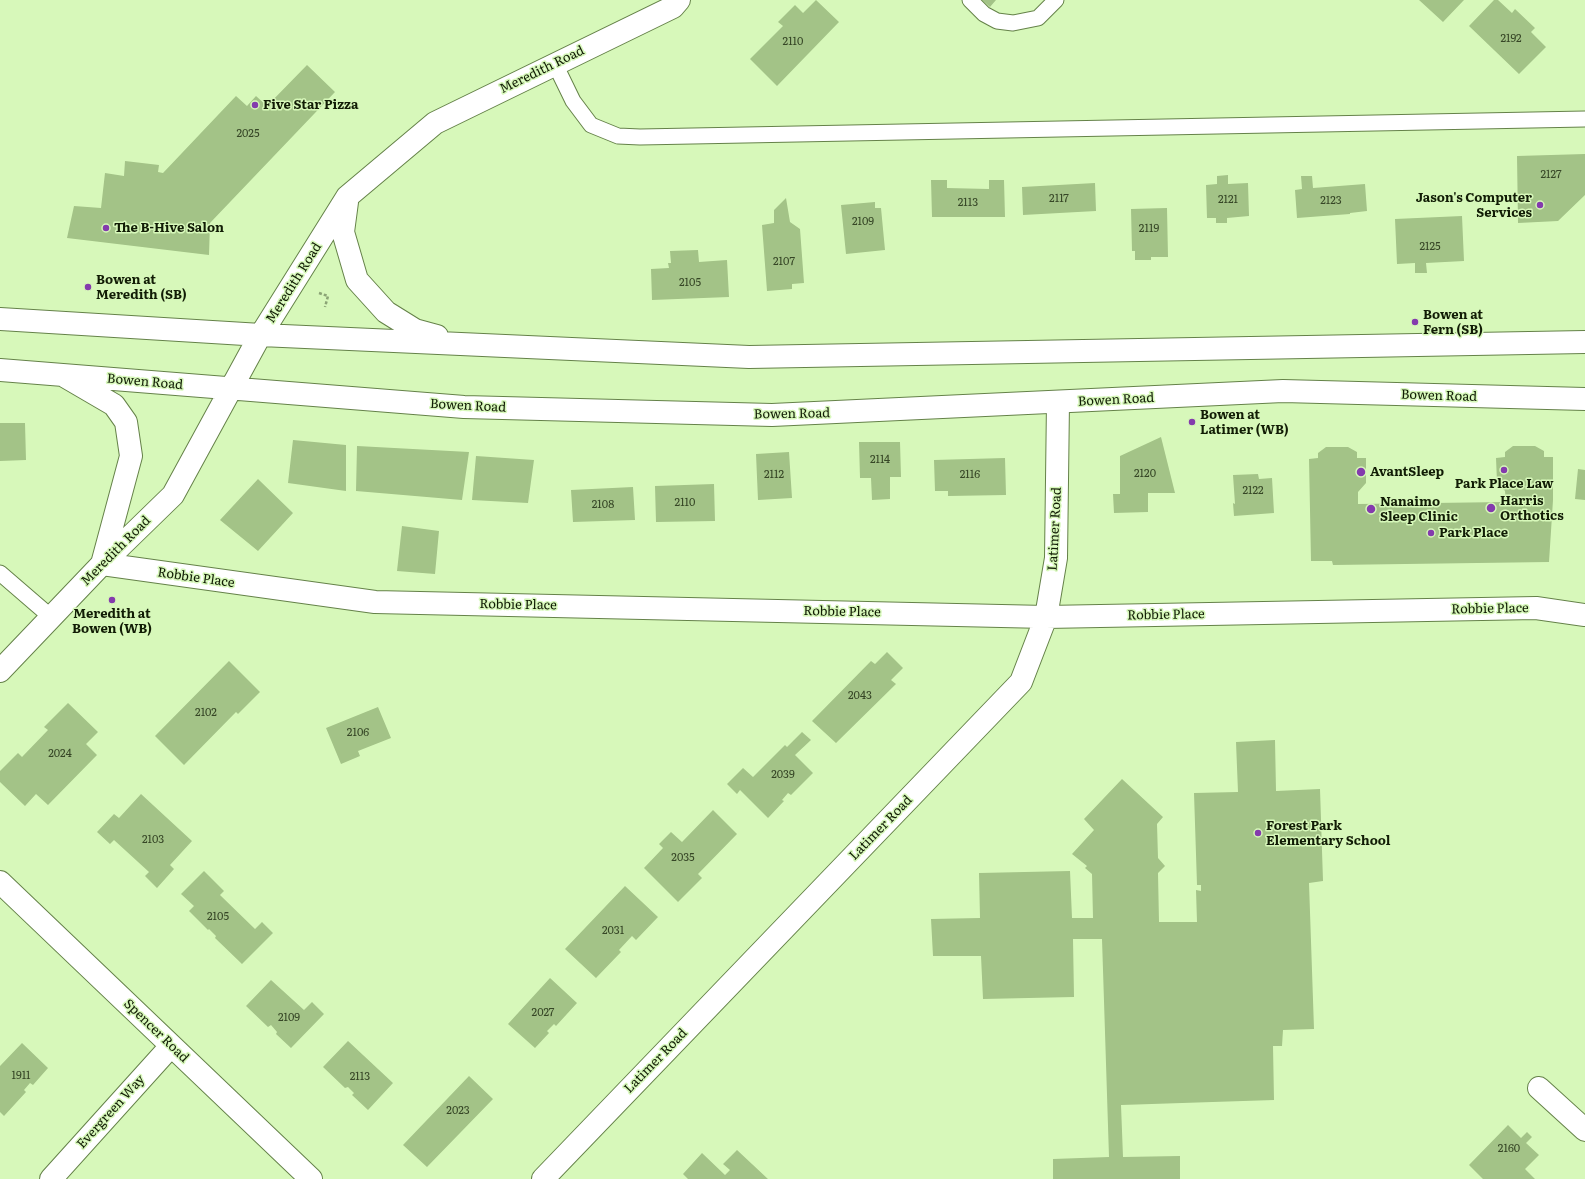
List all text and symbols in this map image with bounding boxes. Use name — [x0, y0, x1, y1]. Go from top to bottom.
house number: 2192 — [1500, 32, 1522, 46]
house number: 2110 — [783, 35, 803, 49]
street label: Meredith Road — [497, 43, 587, 97]
place label: Five Star Pizza — [263, 97, 359, 113]
marker: Five Star Pizza — [250, 100, 260, 110]
house number: 2025 — [237, 127, 259, 141]
house number: 2127 — [1540, 168, 1562, 182]
place label: Jason's Computer Services — [1416, 190, 1532, 221]
house number: 2117 — [1049, 192, 1069, 206]
house number: 2121 — [1218, 193, 1238, 207]
house number: 2123 — [1320, 194, 1342, 208]
house number: 2113 — [958, 196, 978, 210]
marker: Jason's Computer Services — [1535, 200, 1545, 210]
house number: 2109 — [852, 215, 874, 229]
place label: The B-Hive Salon — [114, 220, 224, 236]
house number: 2119 — [1139, 222, 1159, 236]
marker: The B-Hive Salon — [101, 223, 111, 233]
street label: Meredith Road — [263, 240, 325, 326]
house number: 2125 — [1419, 240, 1441, 254]
house number: 2107 — [773, 255, 795, 269]
place label: Bowen at Meredith (SB) — [96, 272, 187, 303]
house number: 2105 — [679, 276, 701, 290]
marker: Bowen at Meredith (SB) — [83, 282, 93, 292]
place label: Bowen at Fern (SB) — [1423, 307, 1483, 338]
marker: Bowen at Fern (SB) — [1410, 317, 1420, 327]
street label: Bowen Road — [106, 371, 184, 393]
street label: Bowen Road — [1401, 387, 1477, 405]
street label: Bowen Road — [1077, 390, 1155, 410]
street label: Bowen Road — [429, 396, 507, 416]
street label: Bowen Road — [754, 406, 830, 422]
place label: Bowen at Latimer (WB) — [1200, 407, 1289, 438]
marker: Bowen at Latimer (WB) — [1187, 417, 1197, 427]
house number: 2114 — [870, 453, 890, 467]
place label: AvantSleep — [1370, 464, 1444, 480]
marker: Park Place Law — [1499, 465, 1509, 475]
marker: AvantSleep — [1355, 466, 1367, 478]
house number: 2120 — [1134, 467, 1156, 481]
house number: 2112 — [764, 468, 784, 482]
house number: 2116 — [960, 468, 980, 482]
place label: Park Place Law — [1455, 476, 1553, 492]
house number: 2122 — [1242, 484, 1264, 498]
street label: Latimer Road — [1045, 487, 1065, 571]
place label: Harris Orthotics — [1500, 493, 1564, 524]
place label: Nanaimo Sleep Clinic — [1380, 494, 1458, 525]
house number: 2110 — [675, 496, 695, 510]
house number: 2108 — [592, 498, 614, 512]
marker: Harris Orthotics — [1485, 502, 1497, 514]
marker: Nanaimo Sleep Clinic — [1365, 503, 1377, 515]
street label: Meredith Road — [78, 513, 154, 589]
place label: Park Place — [1439, 525, 1508, 541]
marker: Park Place — [1426, 528, 1436, 538]
street label: Robbie Place — [156, 565, 236, 591]
marker: Meredith at Bowen (WB) — [107, 595, 117, 605]
street label: Robbie Place — [479, 597, 557, 613]
street label: Robbie Place — [1451, 601, 1529, 617]
street label: Robbie Place — [803, 604, 881, 620]
place label: Meredith at Bowen (WB) — [72, 606, 152, 637]
street label: Robbie Place — [1127, 607, 1205, 623]
house number: 2043 — [848, 689, 872, 703]
house number: 2102 — [195, 706, 217, 720]
house number: 2106 — [347, 726, 369, 740]
house number: 2024 — [48, 747, 72, 761]
house number: 2039 — [771, 768, 795, 782]
street label: Latimer Road — [846, 792, 916, 864]
place label: Forest Park Elementary School — [1266, 818, 1391, 849]
marker: Forest Park Elementary School — [1253, 828, 1263, 838]
house number: 2103 — [142, 833, 164, 847]
house number: 2035 — [671, 851, 695, 865]
house number: 2105 — [207, 910, 229, 924]
house number: 2031 — [602, 924, 624, 938]
street label: Spencer Road — [120, 996, 192, 1066]
house number: 2027 — [532, 1006, 554, 1020]
house number: 2109 — [278, 1011, 300, 1025]
street label: Latimer Road — [621, 1025, 691, 1097]
house number: 1911 — [11, 1069, 31, 1083]
house number: 2113 — [350, 1070, 370, 1084]
street label: Evergreen Way — [74, 1072, 148, 1152]
house number: 2023 — [446, 1104, 470, 1118]
house number: 2160 — [1498, 1142, 1520, 1156]

